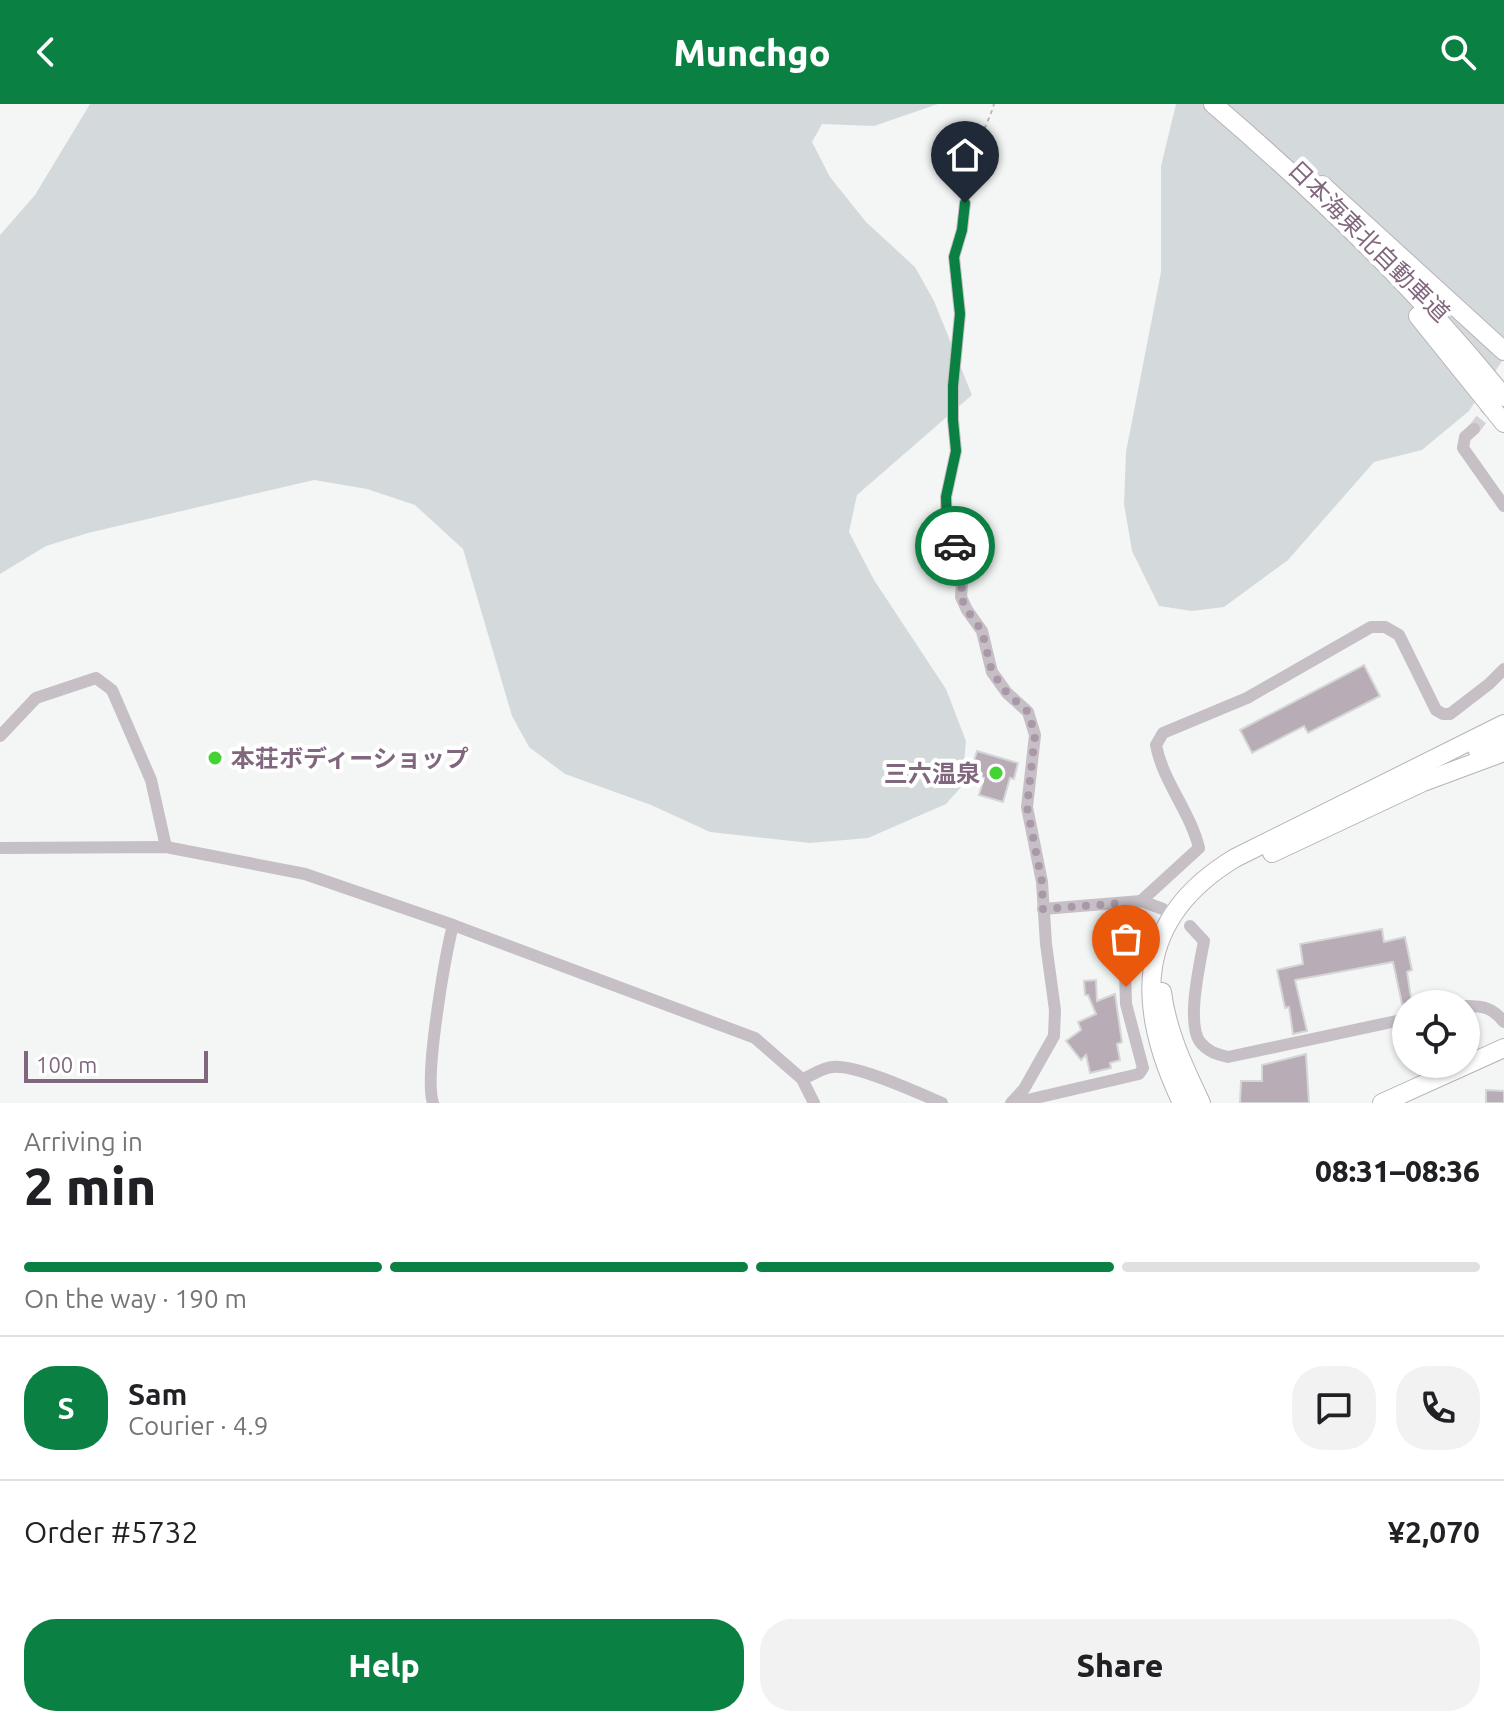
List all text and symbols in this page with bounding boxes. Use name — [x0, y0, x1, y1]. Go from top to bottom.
icon: back — [24, 30, 68, 74]
icon: search — [1436, 30, 1480, 74]
text: Munchgo — [673, 32, 831, 73]
pin — [931, 121, 999, 203]
icon: home — [943, 133, 987, 177]
street label: 日本海東北自動車道 — [1283, 155, 1455, 327]
courier — [915, 506, 995, 586]
icon: car — [933, 524, 977, 568]
place label: 本荘ボディーショップ — [231, 745, 469, 772]
marker: 本荘ボディーショップ — [206, 749, 224, 767]
place label: 三六温泉 — [884, 760, 980, 787]
marker: 三六温泉 — [987, 764, 1005, 782]
pin — [1092, 905, 1160, 987]
icon: bag — [1104, 917, 1148, 961]
map controls — [1392, 990, 1480, 1078]
button: locate — [1392, 990, 1480, 1078]
scale bar — [24, 1047, 208, 1083]
text: 100 m — [36, 1052, 97, 1077]
text: Arriving in — [24, 1127, 143, 1156]
text: 08:31–08:36 — [1315, 1154, 1480, 1188]
text: 2 min — [24, 1157, 156, 1215]
text: On the way · 190 m — [24, 1284, 247, 1313]
button: chat — [1292, 1366, 1376, 1450]
button: phone — [1396, 1366, 1480, 1450]
text: Sam — [128, 1377, 187, 1411]
text: S — [57, 1391, 75, 1425]
text: Courier · 4.9 — [128, 1411, 268, 1440]
text: Order #5732 — [24, 1515, 198, 1549]
text: ¥2,070 — [1388, 1515, 1480, 1549]
button: Help — [24, 1619, 744, 1711]
button: Share — [760, 1619, 1480, 1711]

